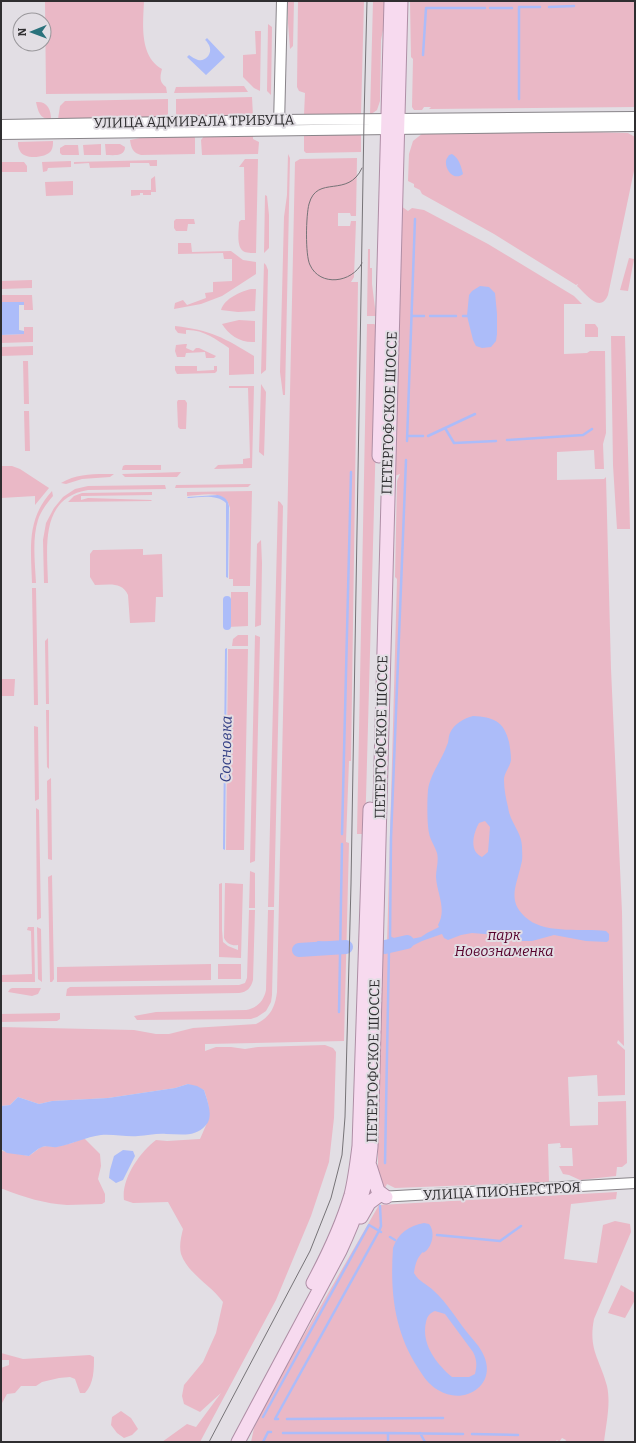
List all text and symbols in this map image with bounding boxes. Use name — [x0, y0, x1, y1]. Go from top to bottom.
north arrow — [12, 12, 52, 52]
text: N — [16, 27, 29, 37]
street label: УЛИЦА АДМИРАЛА ТРИБУЦА — [94, 111, 295, 132]
street label: ПЕТЕРГОФСКОЕ ШОССЕ — [378, 331, 401, 495]
street label: ПЕТЕРГОФСКОЕ ШОССЕ — [372, 655, 391, 819]
water label: Сосновка — [216, 715, 236, 783]
park label: парк Новознаменка — [455, 927, 553, 960]
street label: ПЕТЕРГОФСКОЕ ШОССЕ — [364, 979, 383, 1143]
street label: УЛИЦА ПИОНЕРСТРОЯ — [423, 1179, 581, 1204]

